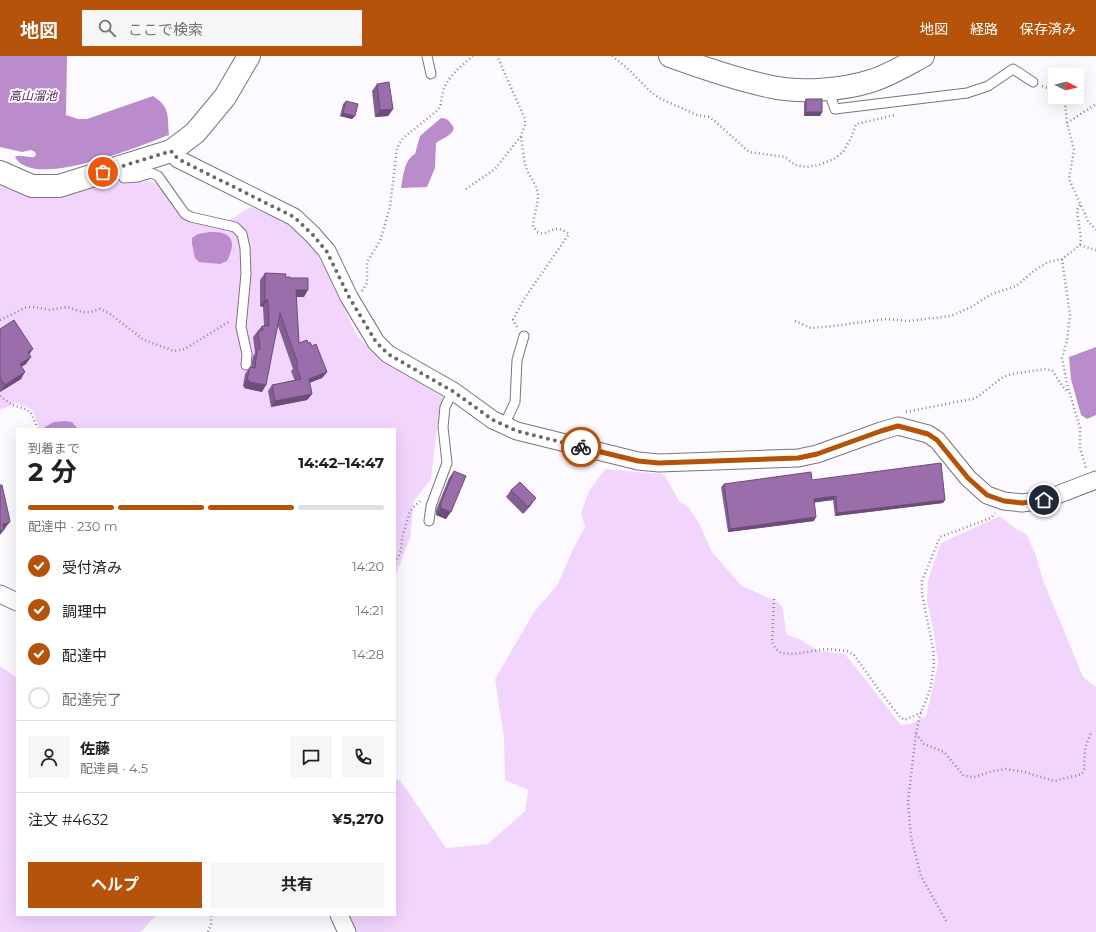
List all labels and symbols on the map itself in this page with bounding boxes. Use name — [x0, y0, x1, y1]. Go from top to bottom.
north arrow — [1048, 68, 1084, 104]
water label: 高山溜池 — [9, 88, 58, 103]
pin — [86, 155, 120, 189]
courier — [561, 427, 601, 467]
pin — [1027, 483, 1061, 517]

